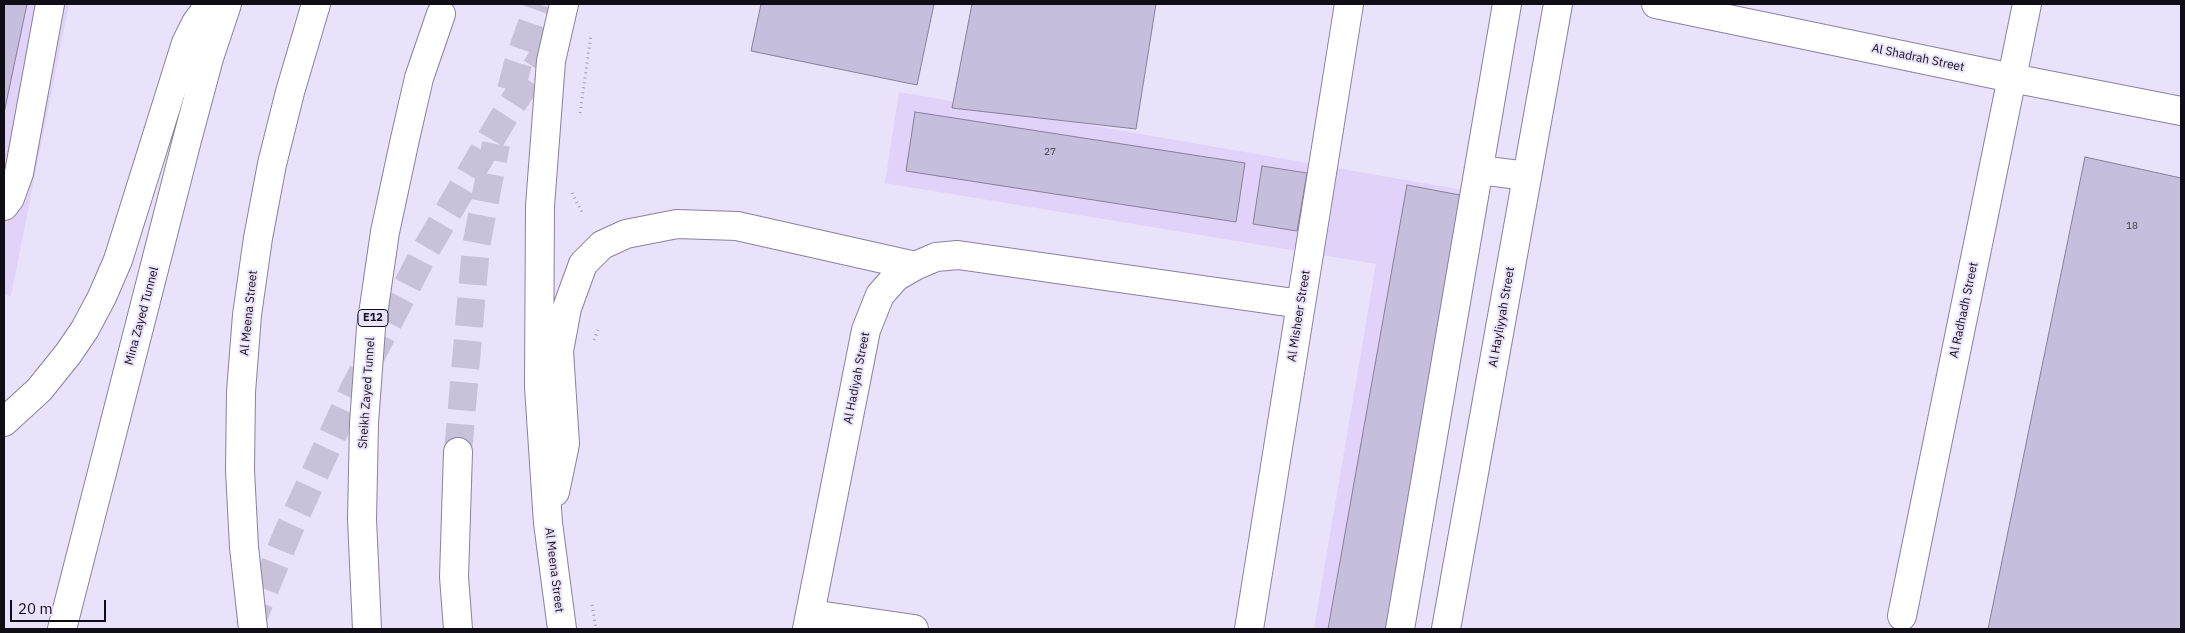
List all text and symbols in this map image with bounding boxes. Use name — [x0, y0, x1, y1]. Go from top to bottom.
street label: Al Shadrah Street — [1870, 41, 1966, 75]
house number: 27 — [1044, 146, 1056, 158]
house number: 18 — [2126, 220, 2138, 232]
street label: Al Radhadh Street — [1947, 261, 1981, 359]
street label: Mina Zayed Tunnel — [122, 265, 162, 367]
street label: Al Hayliyyah Street — [1486, 266, 1518, 368]
street label: Al Misheer Street — [1285, 269, 1313, 363]
street label: Al Meena Street — [237, 270, 261, 356]
road number: E12 — [358, 310, 388, 326]
street label: Al Hadiyah Street — [841, 331, 873, 425]
street label: Sheikh Zayed Tunnel — [356, 337, 378, 449]
street label: Al Meena Street — [542, 527, 566, 613]
scale bar — [12, 590, 109, 622]
text: 20 m — [18, 599, 53, 618]

